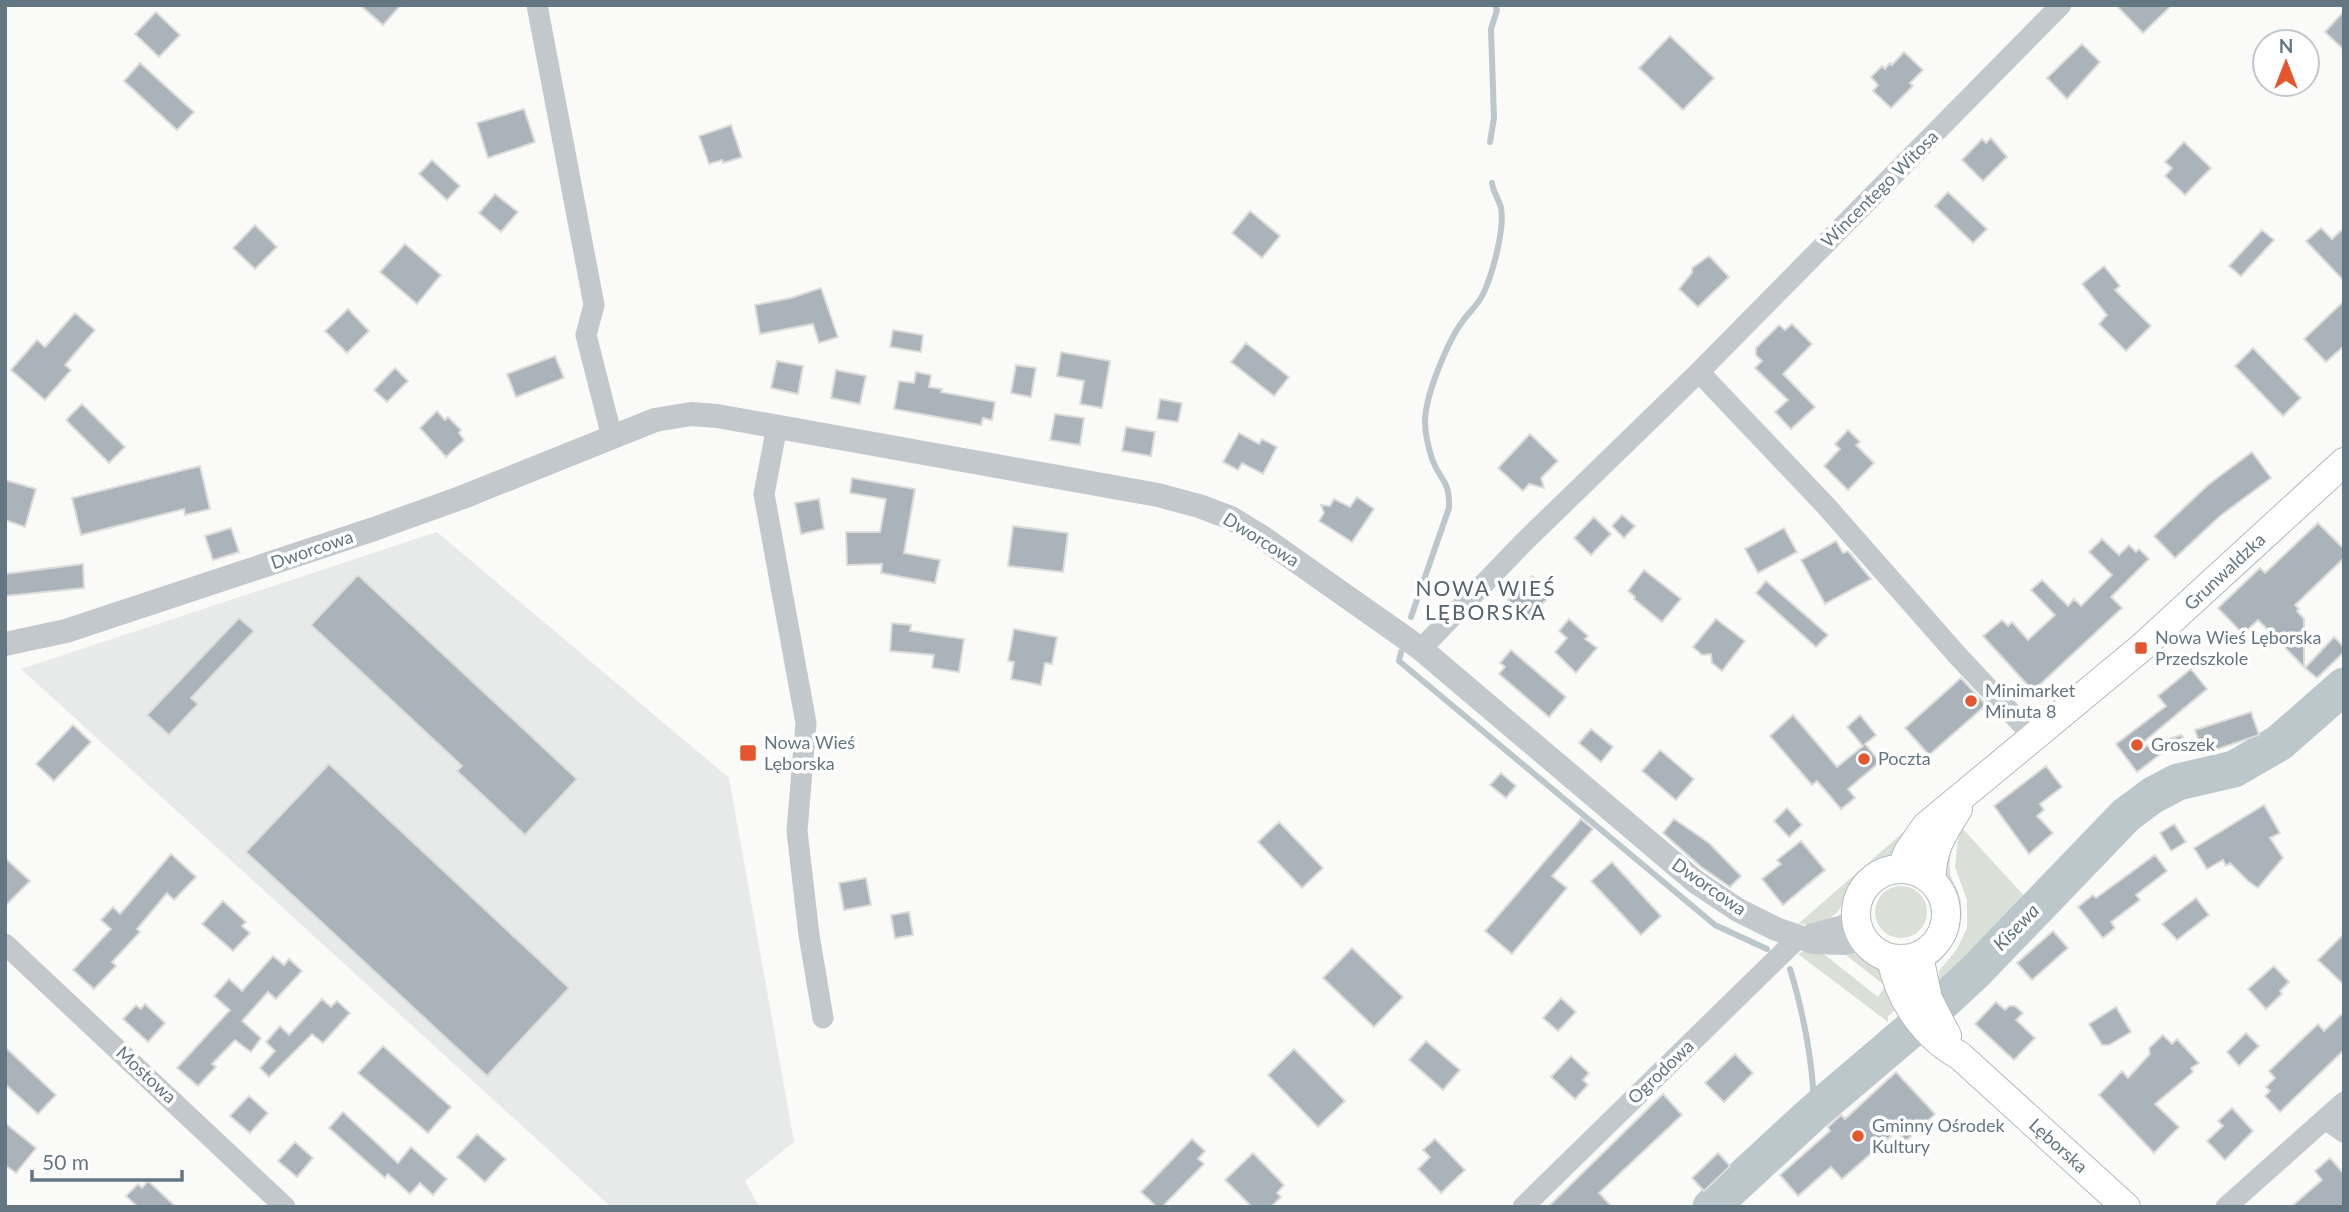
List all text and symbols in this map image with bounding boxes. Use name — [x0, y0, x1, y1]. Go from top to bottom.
north arrow — [2251, 28, 2321, 98]
text: N — [2279, 34, 2293, 57]
street label: Wincentego Witosa — [1816, 125, 1942, 251]
street label: Dworcowa — [1219, 507, 1304, 571]
street label: Dworcowa — [268, 525, 356, 573]
street label: Grunwaldzka — [2179, 528, 2270, 614]
district label: NOWA WIEŚ LĘBORSKA — [1415, 575, 1557, 624]
place label: Nowa Wieś Lęborska Przedszkole — [2155, 626, 2321, 669]
marker: Nowa Wieś Lęborska Przedszkole — [2133, 640, 2149, 656]
place label: Minimarket Minuta 8 — [1985, 679, 2076, 722]
marker: Minimarket Minuta 8 — [1963, 693, 1979, 709]
place label: Nowa Wieś Lęborska — [764, 731, 855, 774]
place label: Groszek — [2151, 733, 2216, 755]
marker: Groszek — [2129, 737, 2145, 753]
marker: Nowa Wieś Lęborska — [738, 743, 758, 763]
place label: Poczta — [1878, 747, 1931, 769]
marker: Poczta — [1856, 751, 1872, 767]
street label: Dworcowa — [1668, 853, 1751, 920]
water label: Kisewa — [1988, 899, 2043, 955]
street label: Ogrodowa — [1623, 1035, 1698, 1108]
street label: Mostowa — [112, 1041, 181, 1108]
street label: Lęborska — [2025, 1113, 2092, 1177]
place label: Gminny Ośrodek Kultury — [1872, 1114, 2005, 1157]
marker: Gminny Ośrodek Kultury — [1850, 1128, 1866, 1144]
scale bar — [32, 1138, 182, 1182]
text: 50 m — [42, 1149, 89, 1174]

